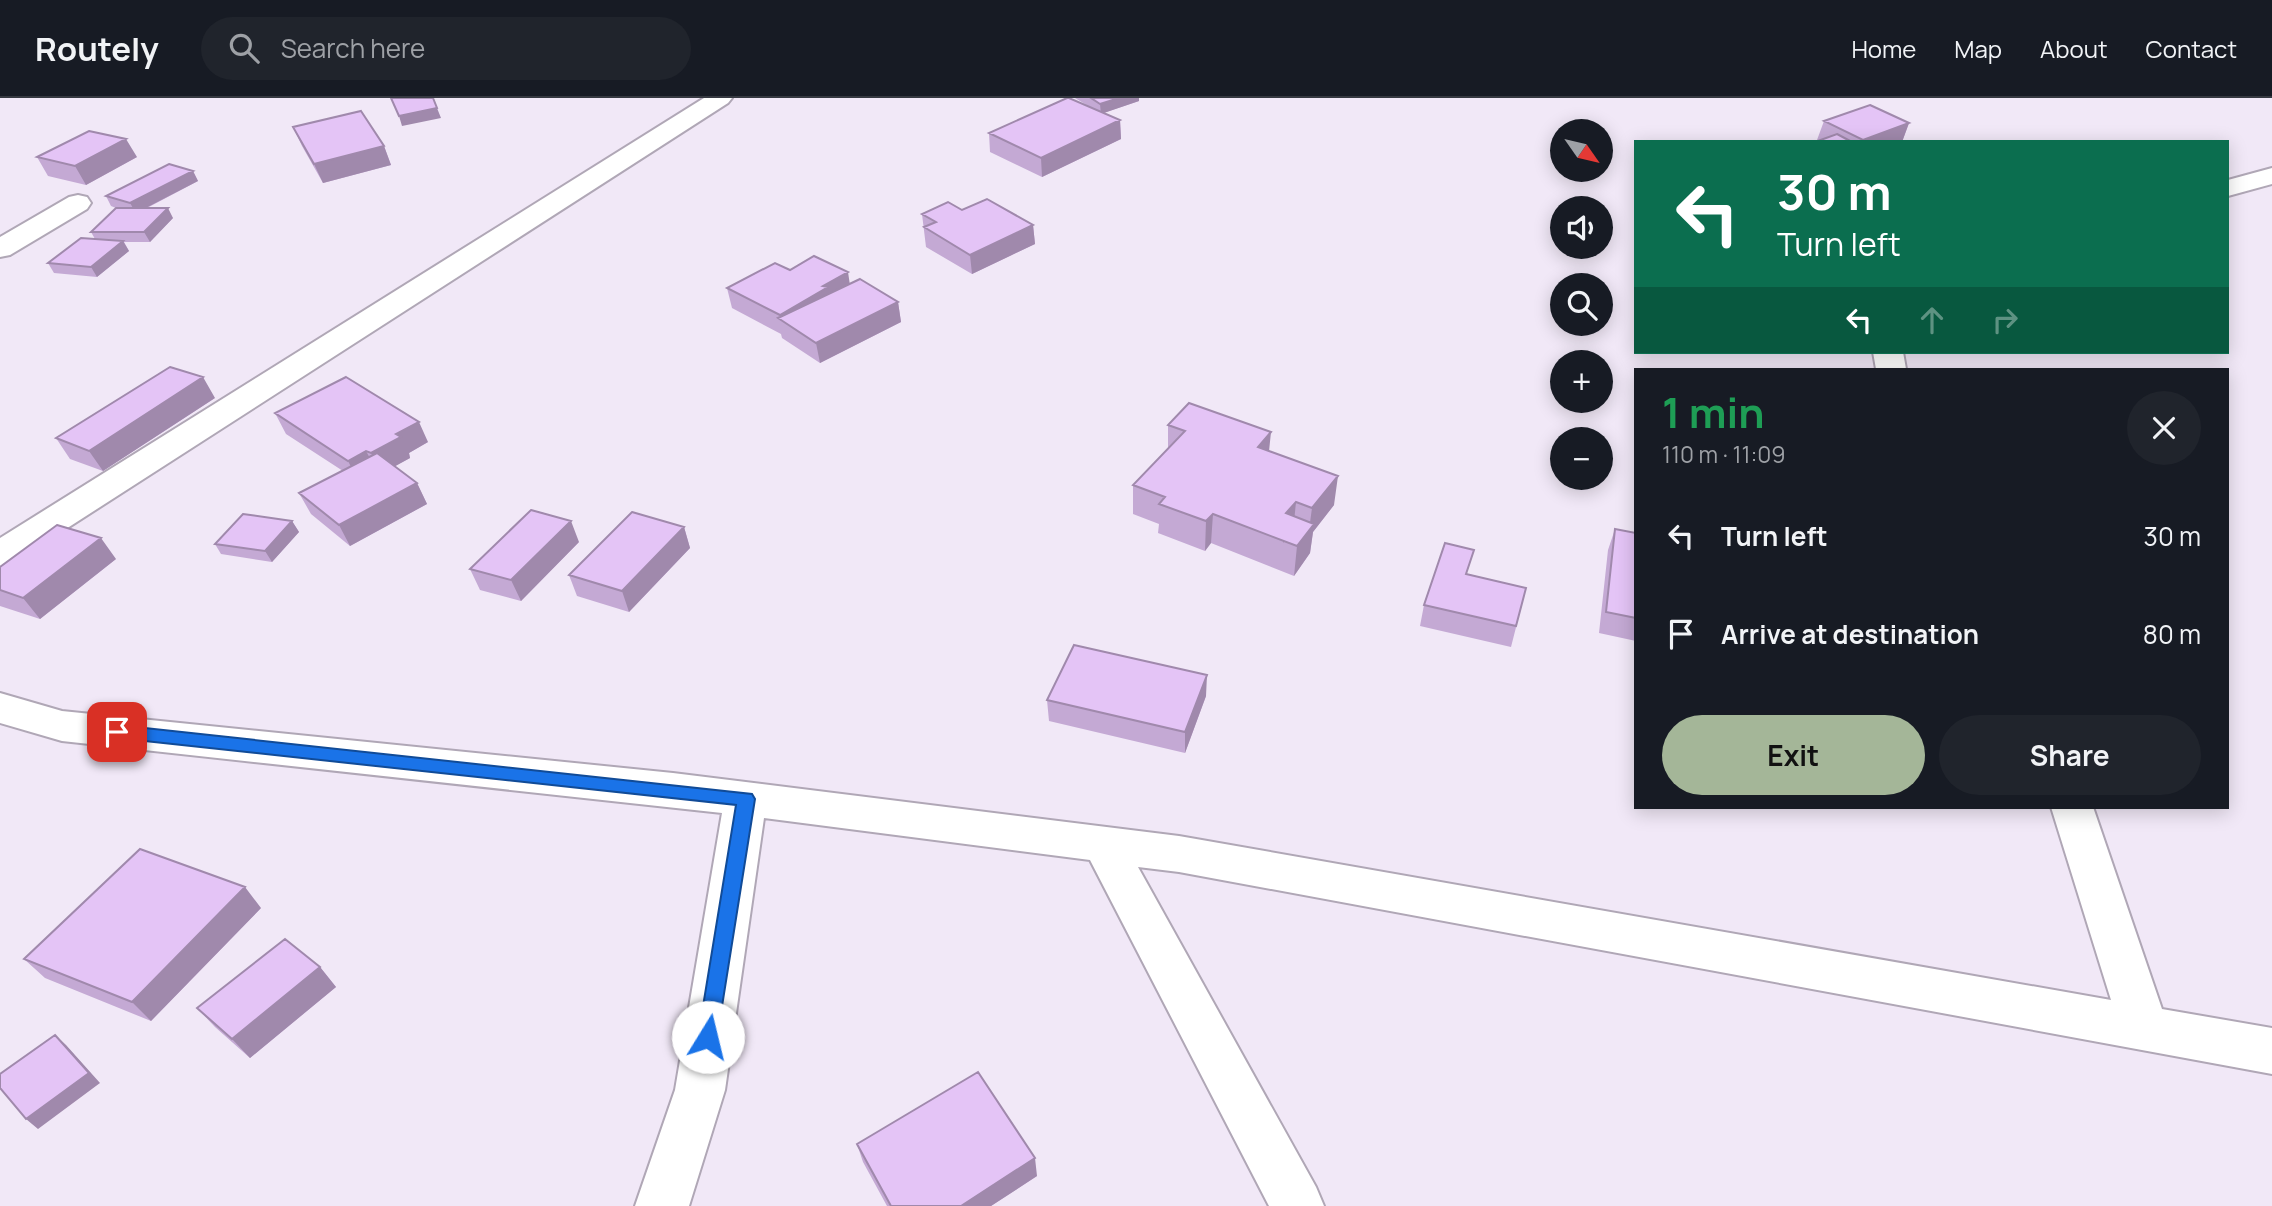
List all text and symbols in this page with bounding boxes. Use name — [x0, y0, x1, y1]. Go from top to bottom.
search box — [201, 17, 691, 80]
text: Routely — [35, 26, 159, 71]
icon: search — [225, 29, 263, 67]
text: Search here — [281, 30, 425, 66]
text: Home — [1851, 32, 1916, 65]
text: Map — [1954, 32, 2002, 65]
text: About — [2040, 32, 2108, 65]
text: Contact — [2146, 32, 2237, 65]
north arrow — [1550, 119, 1614, 182]
map controls — [1550, 119, 1613, 490]
text: 30 m — [1777, 158, 1892, 225]
icon: left — [1662, 168, 1753, 259]
button: sound — [1550, 196, 1613, 259]
text: Turn left — [1777, 222, 1901, 266]
button: search — [1550, 273, 1613, 336]
icon: left — [1840, 301, 1878, 339]
icon: ahead — [1913, 301, 1951, 339]
icon: right — [1986, 301, 2024, 339]
button: + — [1550, 350, 1613, 413]
text: 1 min — [1662, 383, 1765, 441]
button: close — [2127, 391, 2201, 465]
button: − — [1550, 427, 1613, 490]
text: 110 m · 11:09 — [1662, 438, 1786, 470]
icon: left — [1662, 517, 1700, 555]
text: Turn left — [1721, 518, 1828, 554]
text: 30 m — [2144, 518, 2201, 554]
icon: arrive — [1662, 615, 1700, 653]
text: Arrive at destination — [1721, 616, 1979, 652]
text: 80 m — [2143, 616, 2201, 652]
pin — [87, 702, 147, 762]
icon: arrive — [98, 713, 136, 751]
button: Exit — [1662, 715, 1925, 795]
button: Share — [1939, 715, 2201, 795]
position arrow — [671, 1000, 745, 1074]

